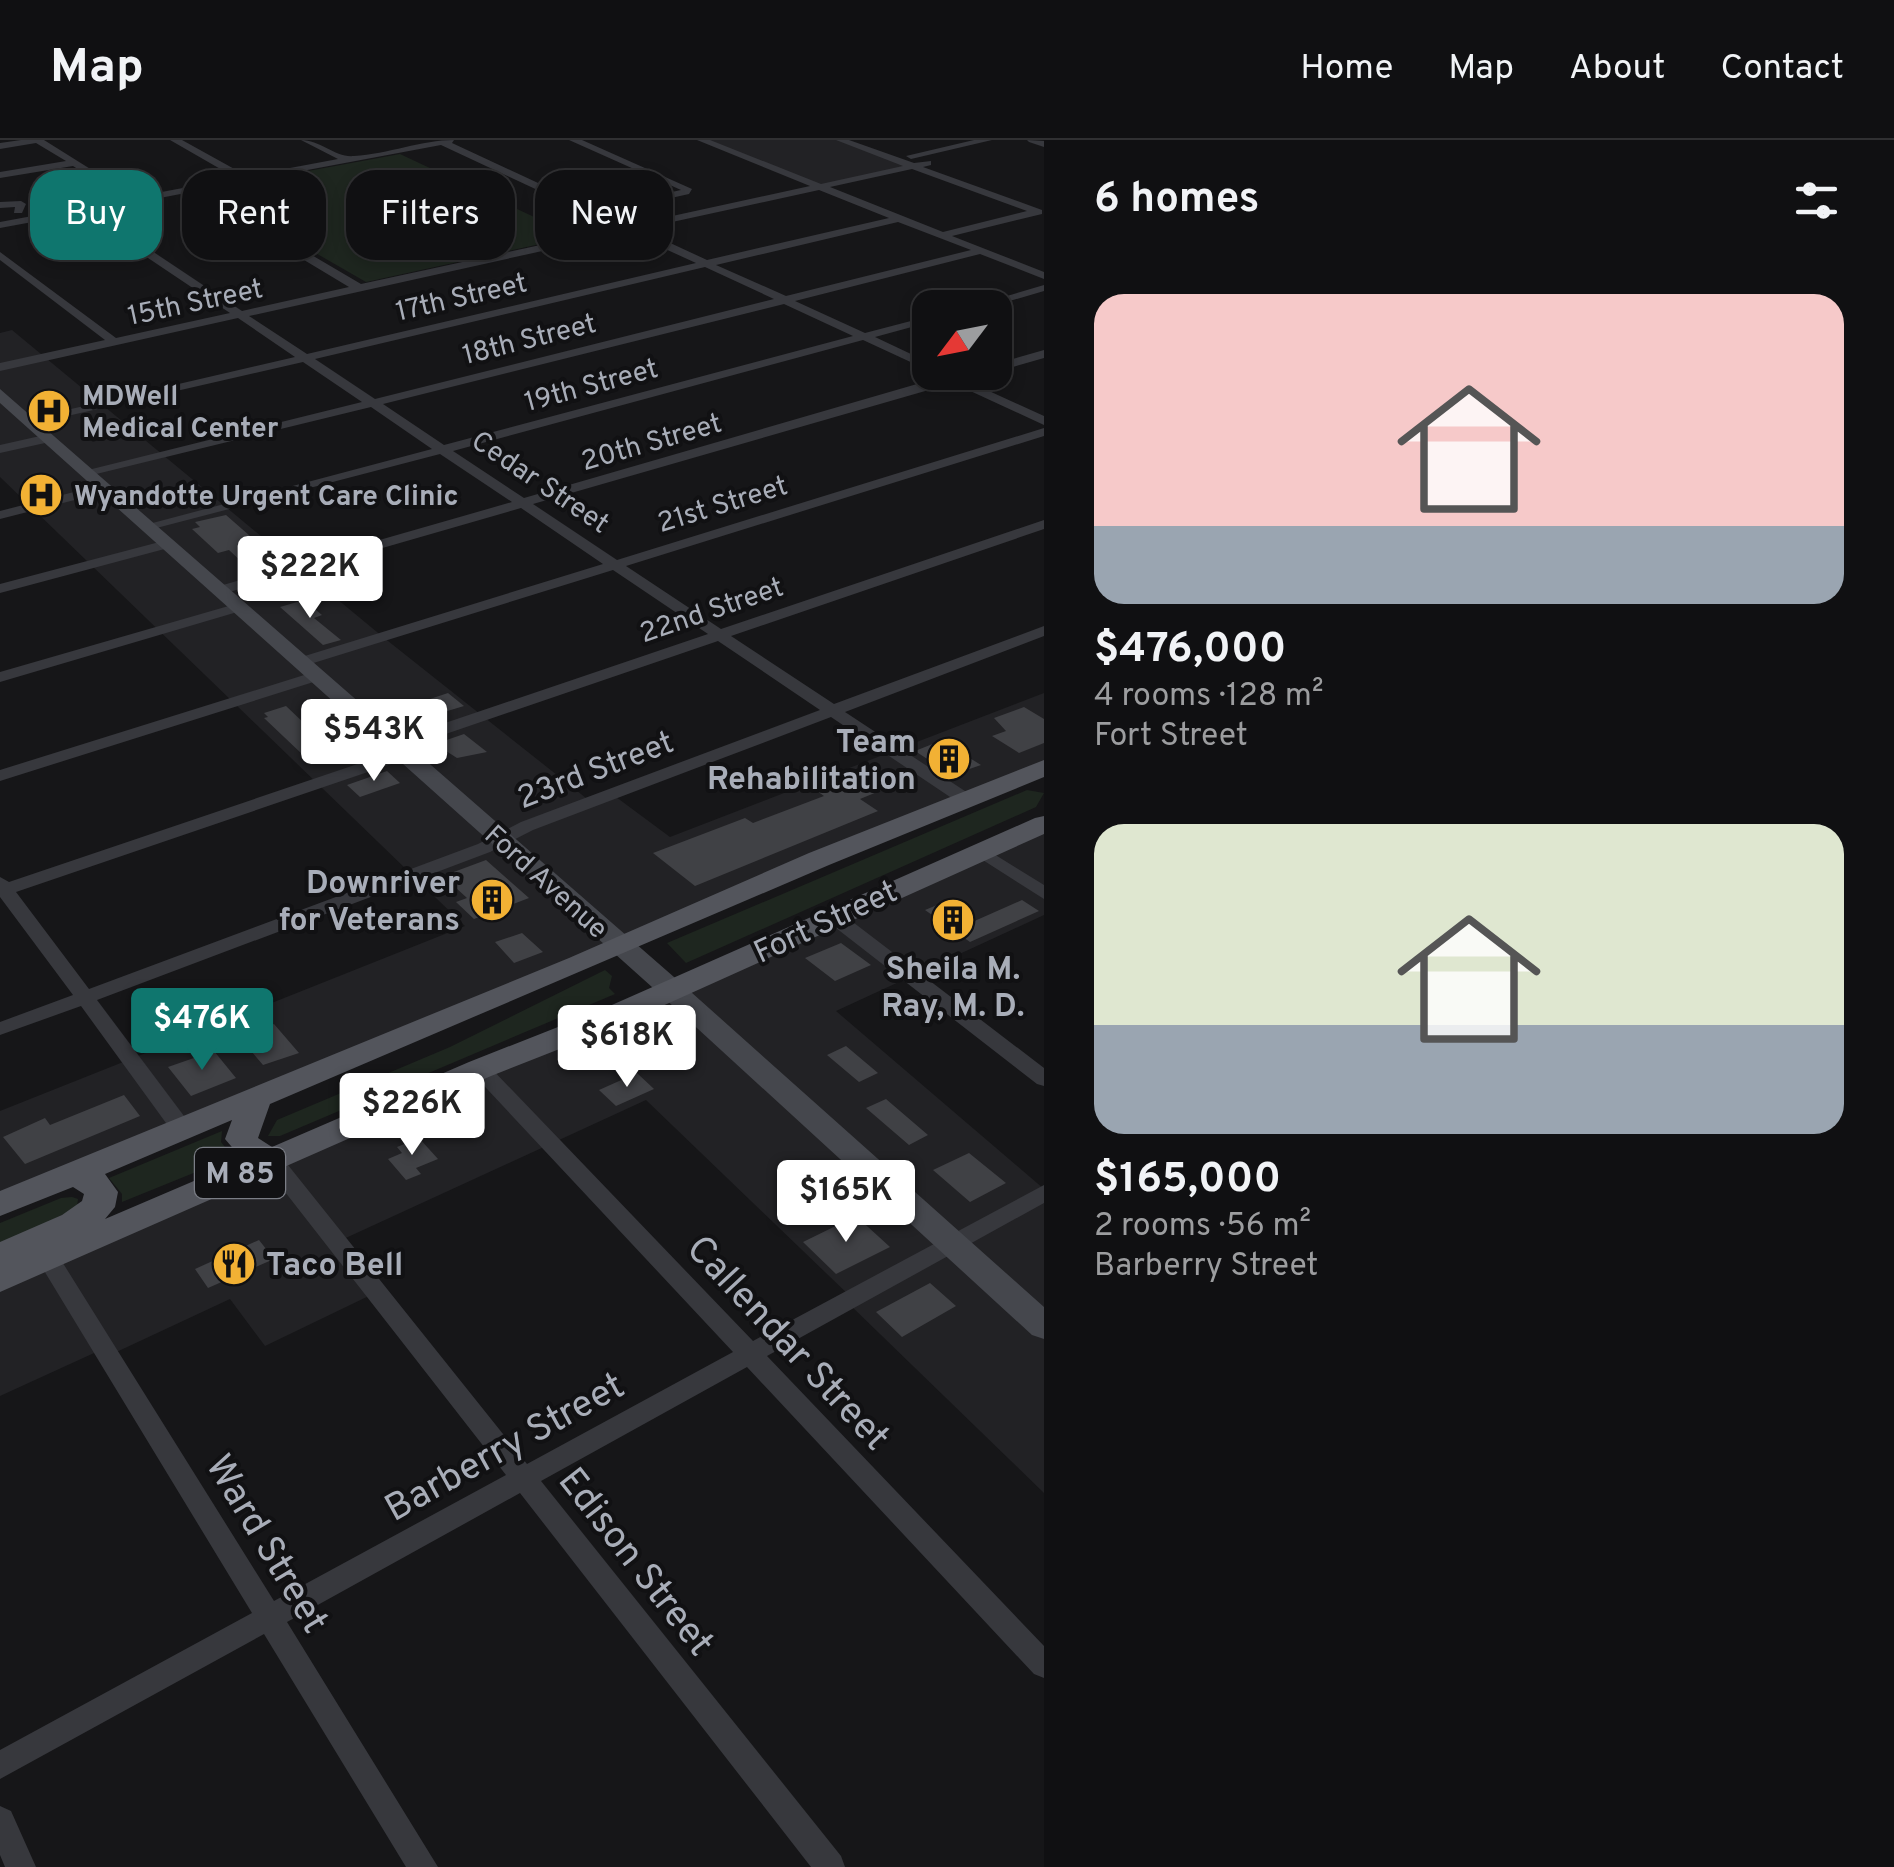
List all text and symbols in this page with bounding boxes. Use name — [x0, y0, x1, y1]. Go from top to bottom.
text: Map — [50, 39, 144, 99]
text: Home — [1300, 47, 1393, 91]
text: Map — [1448, 47, 1514, 91]
text: About — [1569, 47, 1665, 91]
text: Contact — [1720, 47, 1844, 91]
chip: Buy — [30, 170, 162, 260]
chip: Rent — [182, 170, 326, 260]
chip: Filters — [346, 170, 515, 260]
chip: New — [535, 170, 673, 260]
icon: filters — [1789, 173, 1844, 228]
text: 6 homes — [1094, 174, 1259, 227]
street label: 17th Street — [393, 266, 531, 331]
street label: 15th Street — [125, 272, 267, 336]
north arrow — [912, 290, 1012, 390]
map controls — [912, 290, 1012, 390]
street label: 18th Street — [459, 307, 600, 375]
street label: 19th Street — [521, 352, 662, 422]
icon: home — [1379, 359, 1559, 539]
place label: MDWell Medical Center — [82, 380, 279, 448]
hospital icon: MDWell Medical Center — [26, 388, 72, 434]
street label: 20th Street — [577, 407, 726, 481]
street label: Cedar Street — [463, 424, 615, 543]
street label: 21st Street — [653, 469, 792, 543]
hospital icon: Wyandotte Urgent Care Clinic — [18, 472, 64, 518]
place label: Wyandotte Urgent Care Clinic — [74, 480, 459, 516]
pin: $222K — [240, 536, 380, 621]
text: $222K — [260, 548, 360, 588]
street label: 22nd Street — [635, 570, 789, 653]
text: $476,000 — [1094, 624, 1286, 677]
text: 4 rooms · 128 m² — [1094, 677, 1324, 717]
pin: $543K — [304, 699, 444, 784]
text: $543K — [323, 711, 425, 751]
text: Fort Street — [1094, 717, 1248, 757]
street label: 23rd Street — [512, 724, 680, 820]
place label: Team Rehabilitation — [707, 724, 916, 801]
building icon: Team Rehabilitation — [926, 736, 972, 782]
street label: Ford Avenue — [476, 818, 614, 948]
place label: Downriver for Veterans — [279, 865, 460, 942]
street label: Fort Street — [748, 873, 904, 974]
building icon: Downriver for Veterans — [469, 877, 515, 923]
icon: home — [1379, 889, 1559, 1069]
building icon: Sheila M. Ray, M. D. — [930, 897, 976, 943]
place label: Sheila M. Ray, M. D. — [881, 951, 1025, 1028]
pin: $476K — [132, 988, 272, 1073]
text: $476K — [153, 1000, 251, 1040]
pin: $618K — [557, 1005, 697, 1090]
text: $618K — [580, 1017, 674, 1057]
pin: $226K — [342, 1073, 482, 1158]
text: $226K — [362, 1085, 462, 1125]
road number: M 85 — [195, 1148, 285, 1198]
text: $165,000 — [1094, 1154, 1281, 1207]
pin: $165K — [776, 1160, 916, 1245]
text: $165K — [799, 1172, 893, 1212]
text: 2 rooms · 56 m² — [1094, 1207, 1311, 1247]
street label: Callendar Street — [674, 1226, 899, 1463]
restaurant icon: Taco Bell — [211, 1241, 257, 1287]
place label: Taco Bell — [266, 1247, 403, 1287]
text: Barberry Street — [1094, 1247, 1318, 1287]
street label: Barberry Street — [377, 1363, 634, 1535]
street label: Ward Street — [192, 1446, 338, 1643]
street label: Edison Street — [545, 1459, 723, 1667]

